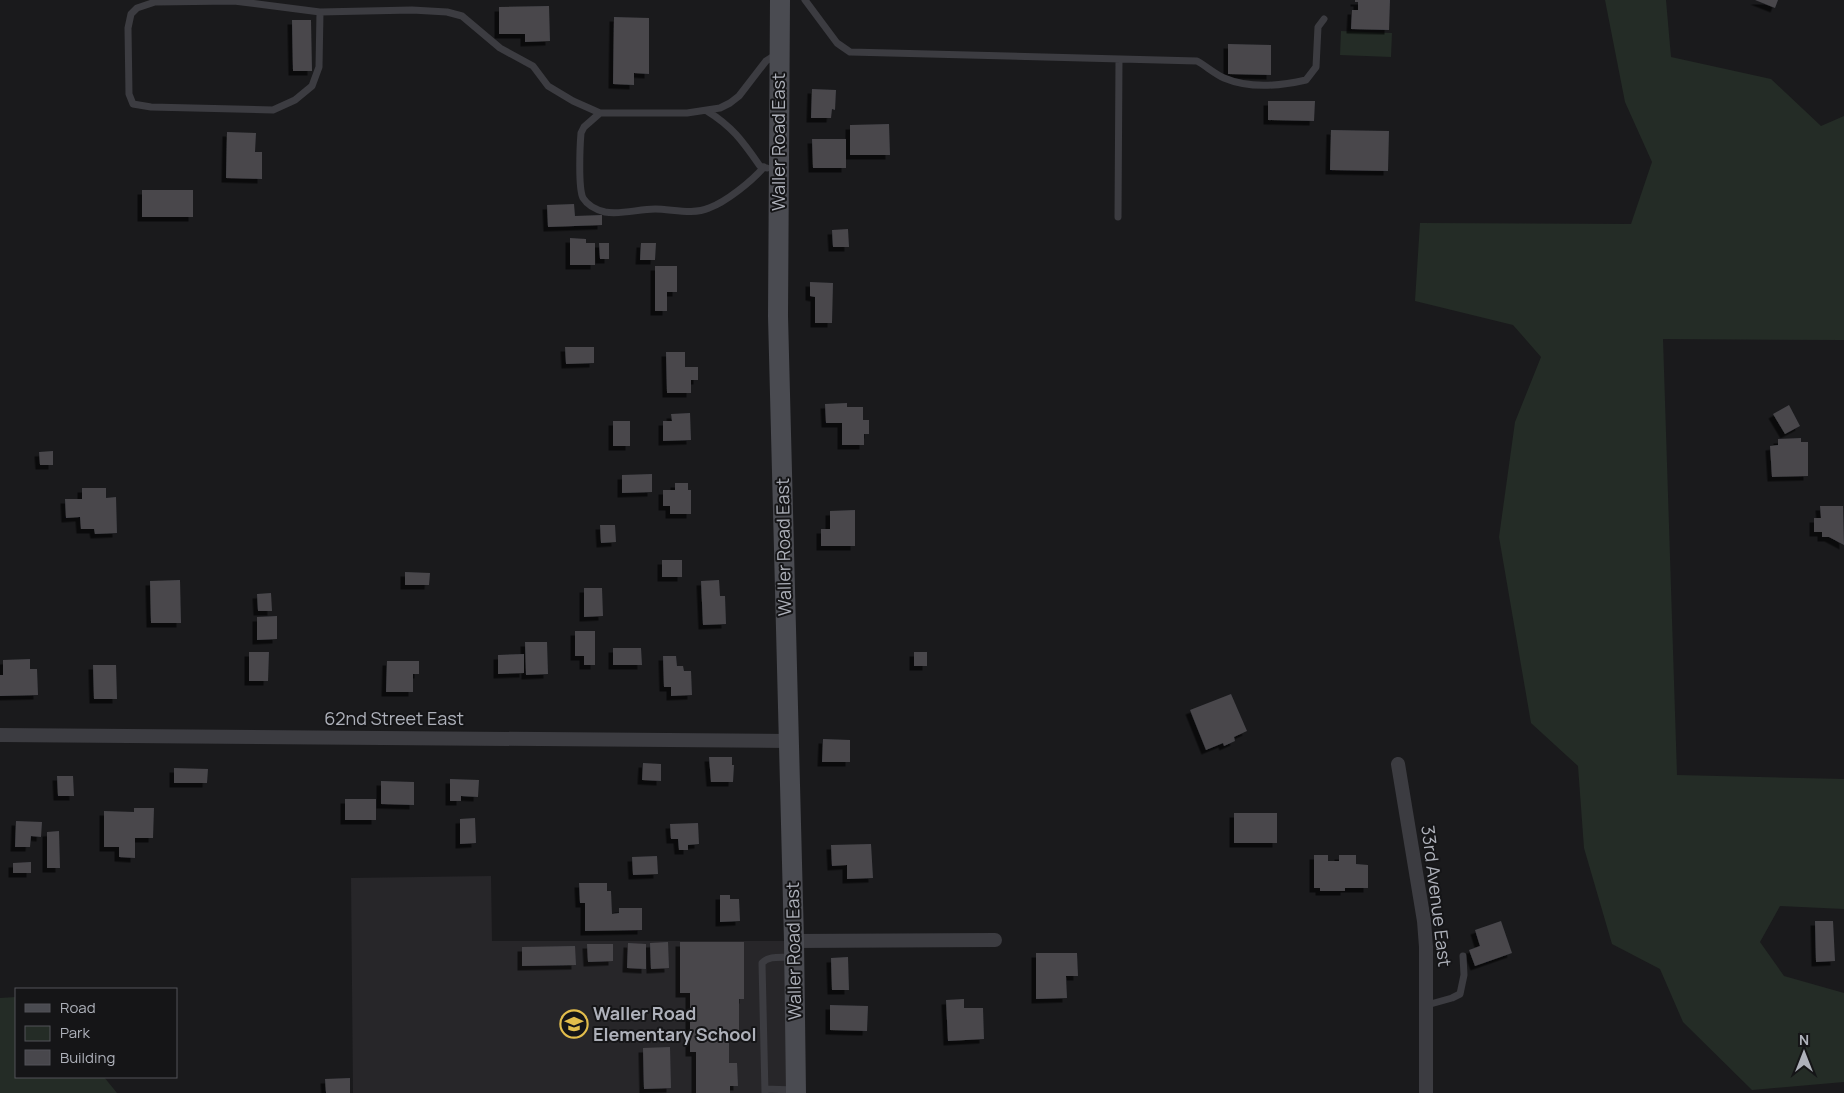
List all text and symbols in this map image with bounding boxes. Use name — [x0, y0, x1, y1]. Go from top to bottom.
street label: Waller Road East — [766, 73, 790, 211]
street label: Waller Road East — [770, 478, 796, 616]
street label: 62nd Street East — [324, 706, 464, 730]
street label: 33rd Avenue East — [1416, 824, 1458, 968]
street label: Waller Road East — [780, 882, 806, 1020]
legend — [15, 988, 178, 1078]
text: Road — [60, 997, 96, 1018]
place label: Waller Road Elementary School — [593, 1001, 756, 1046]
school or university icon: Waller Road Elementary School — [559, 1009, 589, 1039]
text: Park — [60, 1022, 90, 1043]
north arrow — [1779, 1028, 1829, 1078]
text: N — [1799, 1030, 1809, 1049]
text: Building — [60, 1047, 115, 1068]

